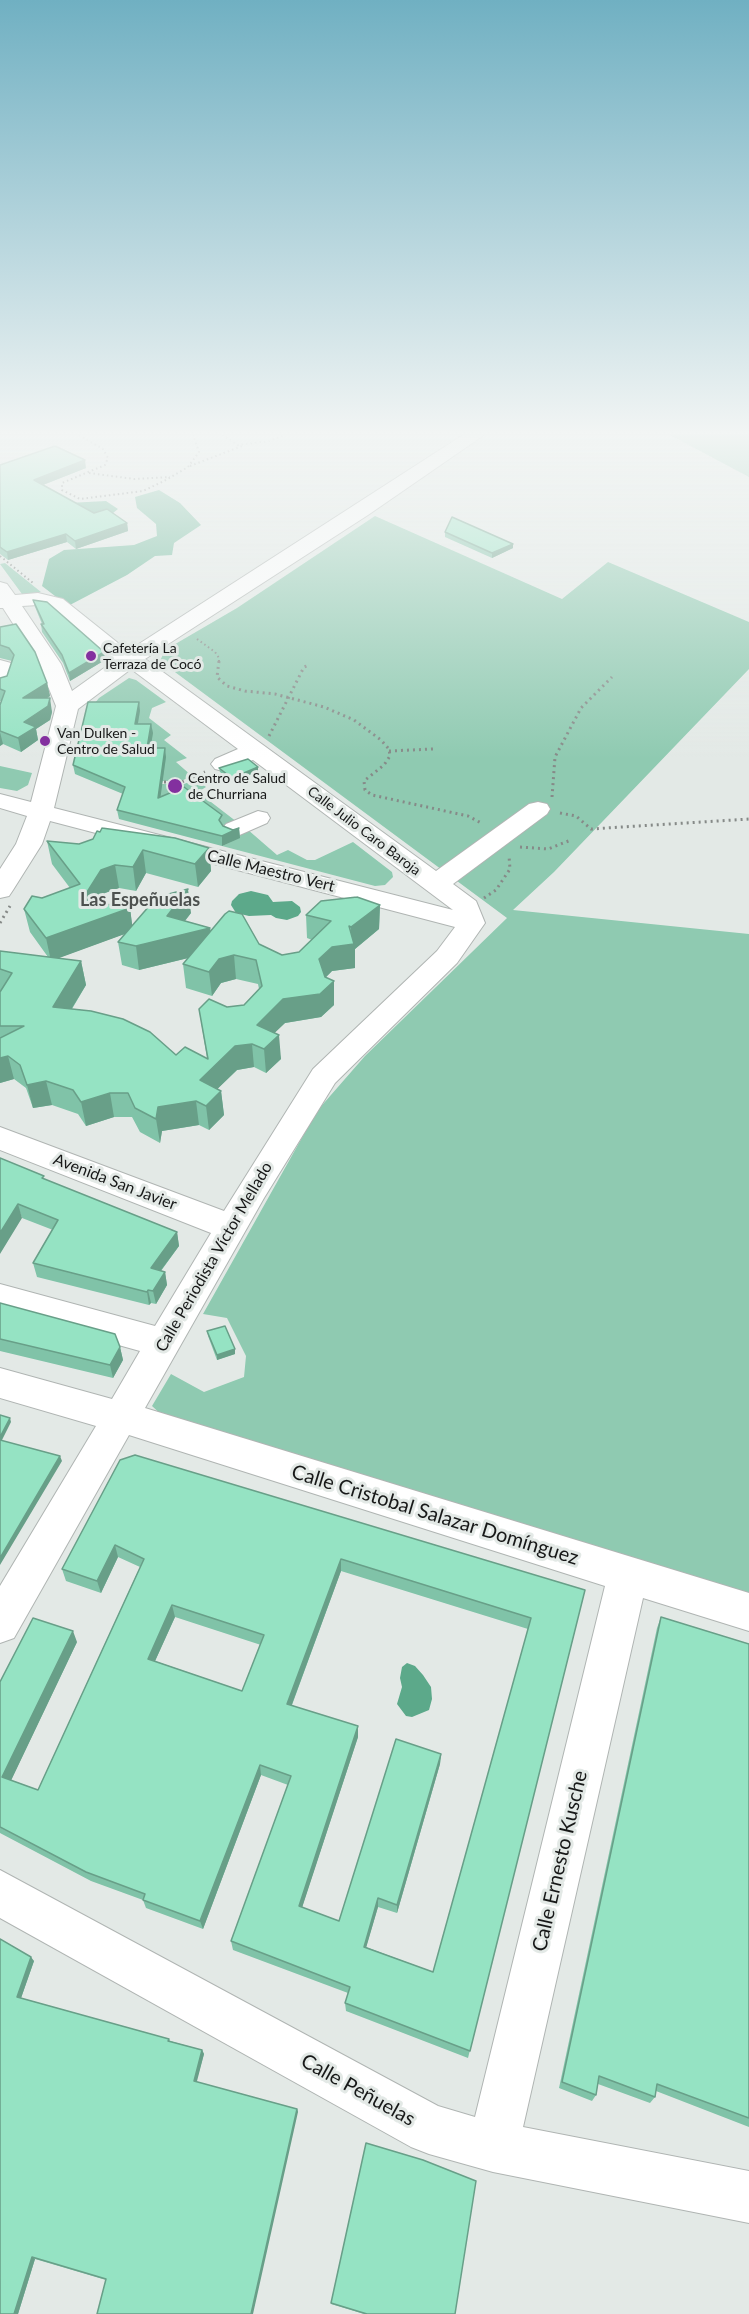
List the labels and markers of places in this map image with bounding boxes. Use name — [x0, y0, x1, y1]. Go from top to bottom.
place label: Cafetería La Terraza de Cocó — [103, 640, 201, 672]
marker: Cafetería La Terraza de Cocó — [84, 649, 98, 663]
place label: Van Dulken - Centro de Salud — [57, 725, 155, 758]
marker: Van Dulken - Centro de Salud — [38, 734, 52, 748]
place label: Centro de Salud de Churriana — [188, 770, 286, 802]
marker: Centro de Salud de Churriana — [166, 777, 184, 795]

